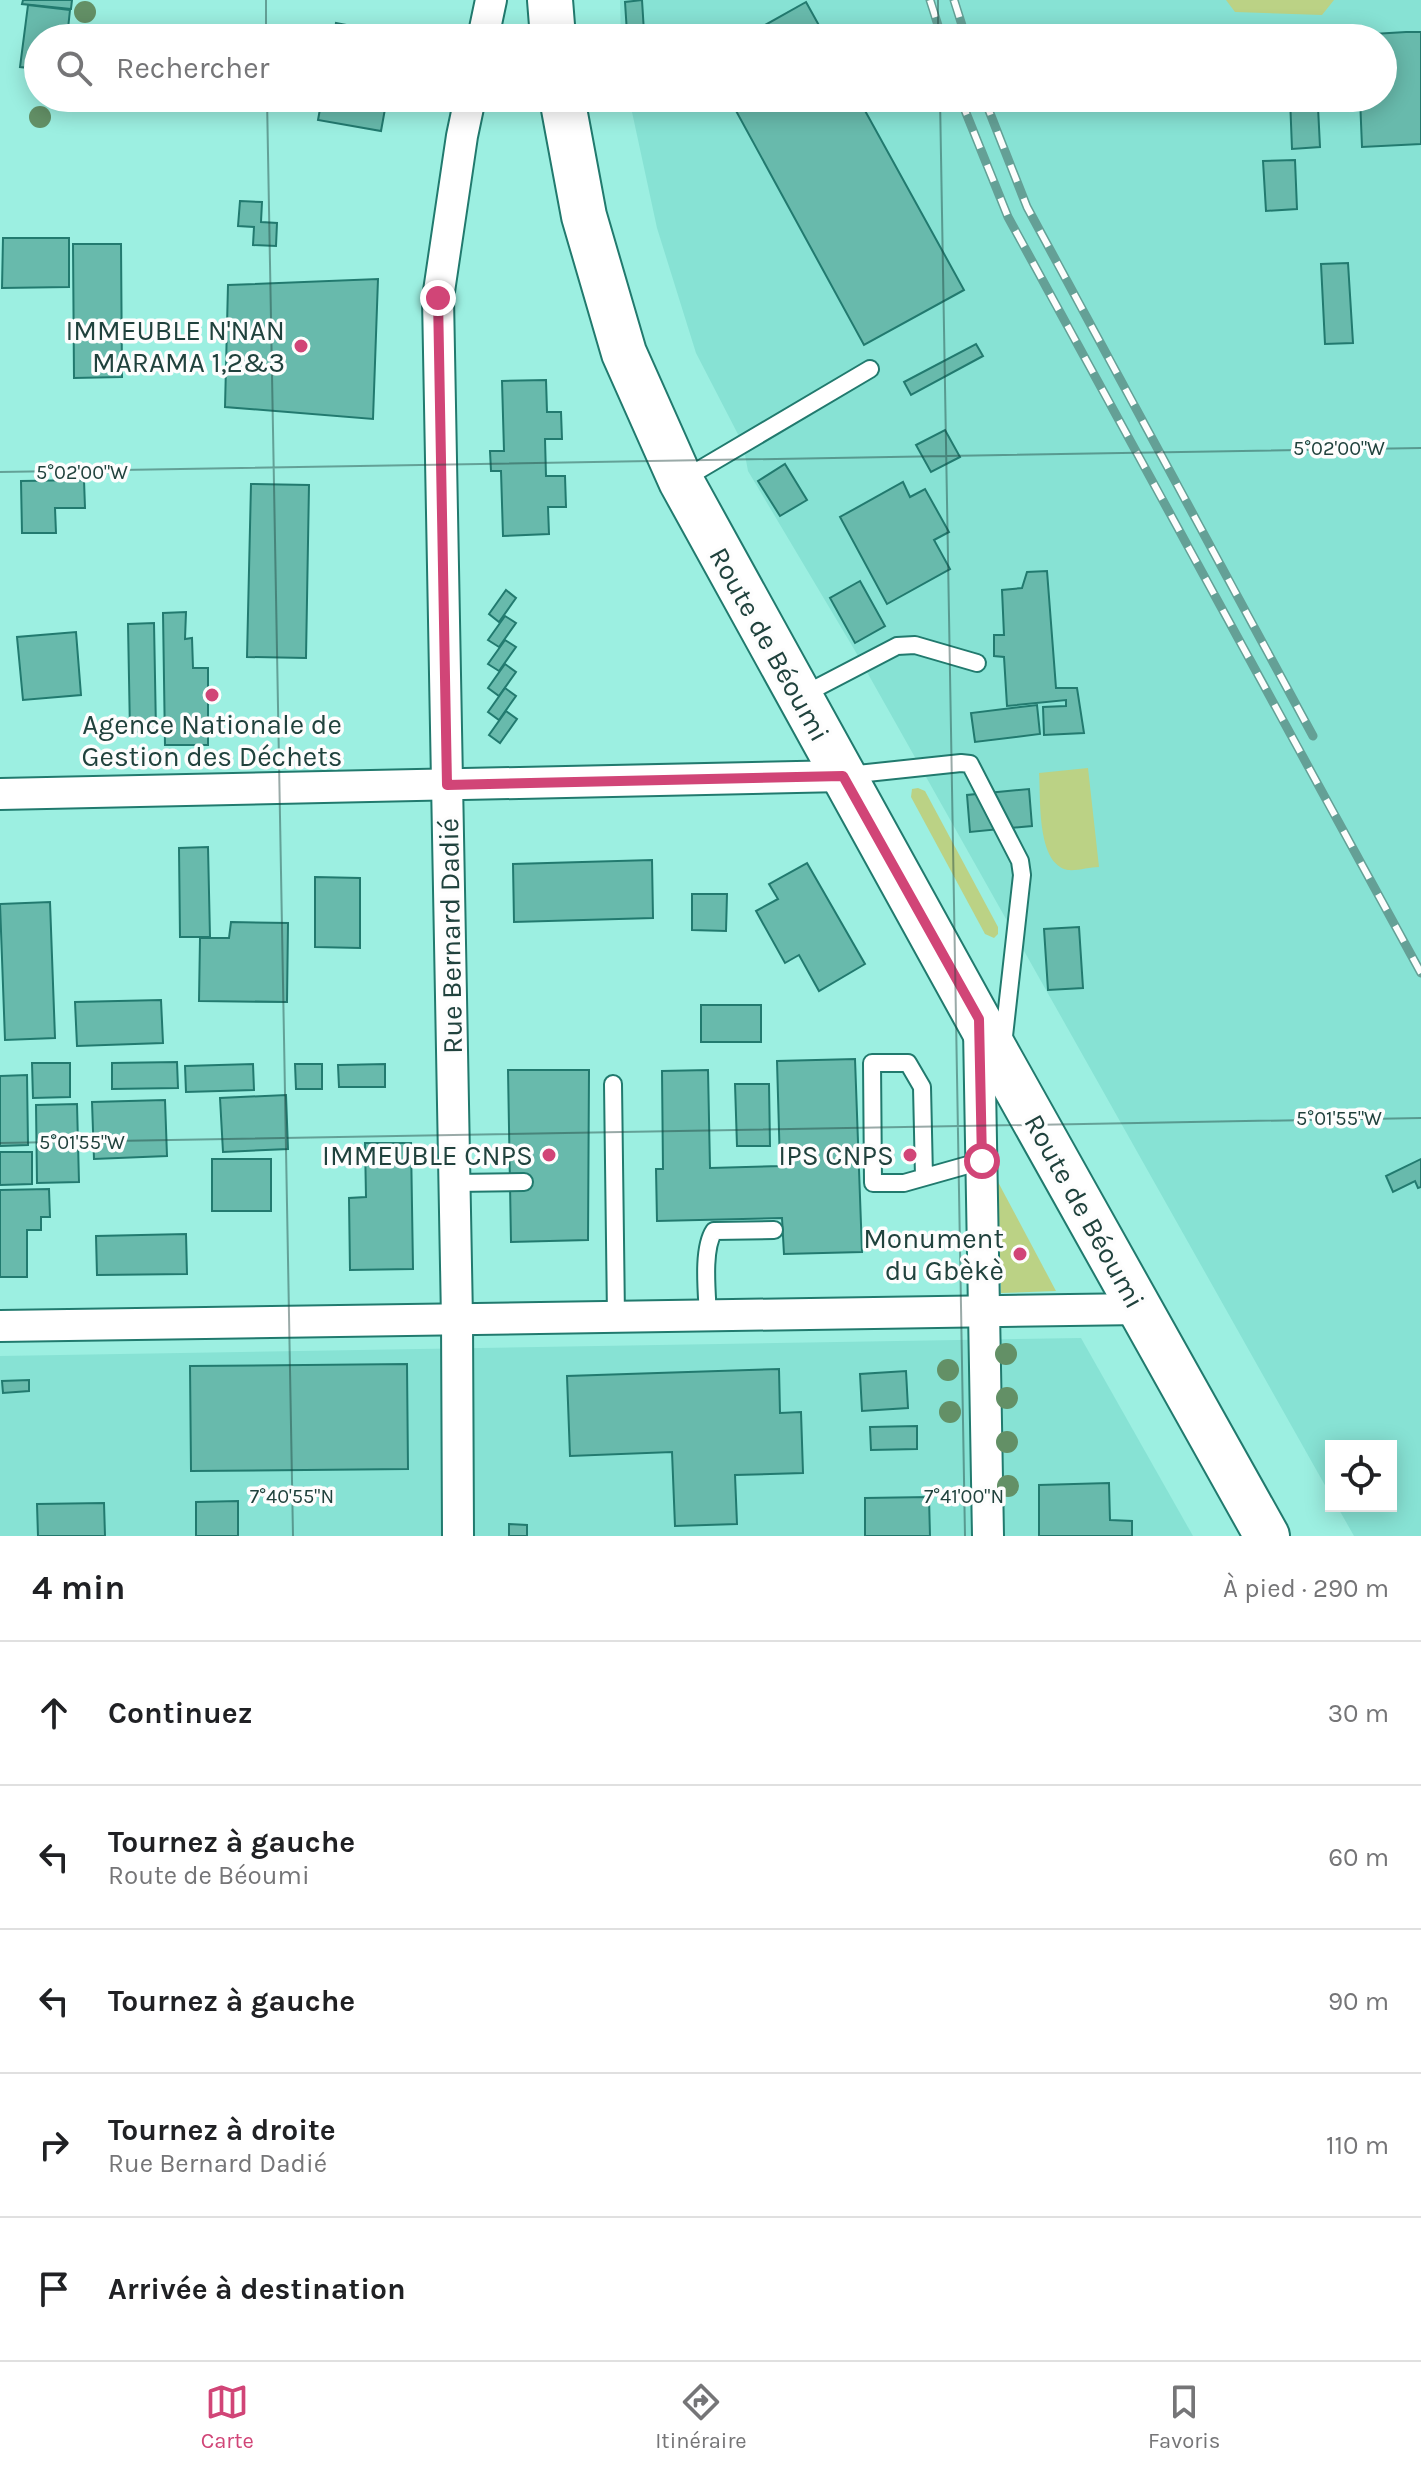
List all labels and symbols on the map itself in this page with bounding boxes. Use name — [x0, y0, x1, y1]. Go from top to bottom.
route end — [420, 280, 456, 316]
place label: IMMEUBLE N'NAN MARAMA 1,2&3 — [65, 314, 285, 379]
marker: IMMEUBLE N'NAN MARAMA 1,2&3 — [292, 337, 310, 355]
text: 5°02'00"W — [1293, 437, 1385, 460]
text: 5°02'00"W — [36, 461, 128, 484]
street label: Route de Béoumi — [702, 541, 837, 747]
marker: Agence Nationale de Gestion des Déchets — [203, 686, 221, 704]
place label: Agence Nationale de Gestion des Déchets — [81, 708, 343, 773]
street label: Rue Bernard Dadié — [432, 818, 469, 1054]
text: 5°01'55"W — [1296, 1107, 1382, 1130]
street label: Route de Béoumi — [1017, 1108, 1152, 1314]
text: 5°01'55"W — [39, 1131, 125, 1154]
place label: IMMEUBLE CNPS — [322, 1139, 533, 1172]
place label: IPS CNPS — [778, 1139, 894, 1172]
route start — [964, 1143, 1000, 1179]
marker: IMMEUBLE CNPS — [540, 1146, 558, 1164]
marker: IPS CNPS — [901, 1146, 919, 1164]
place label: Monument du Gbèkè — [863, 1222, 1004, 1287]
marker: Monument du Gbèkè — [1011, 1245, 1029, 1263]
text: 7°40'55"N — [250, 1485, 334, 1508]
text: 7°41'00"N — [924, 1485, 1004, 1508]

